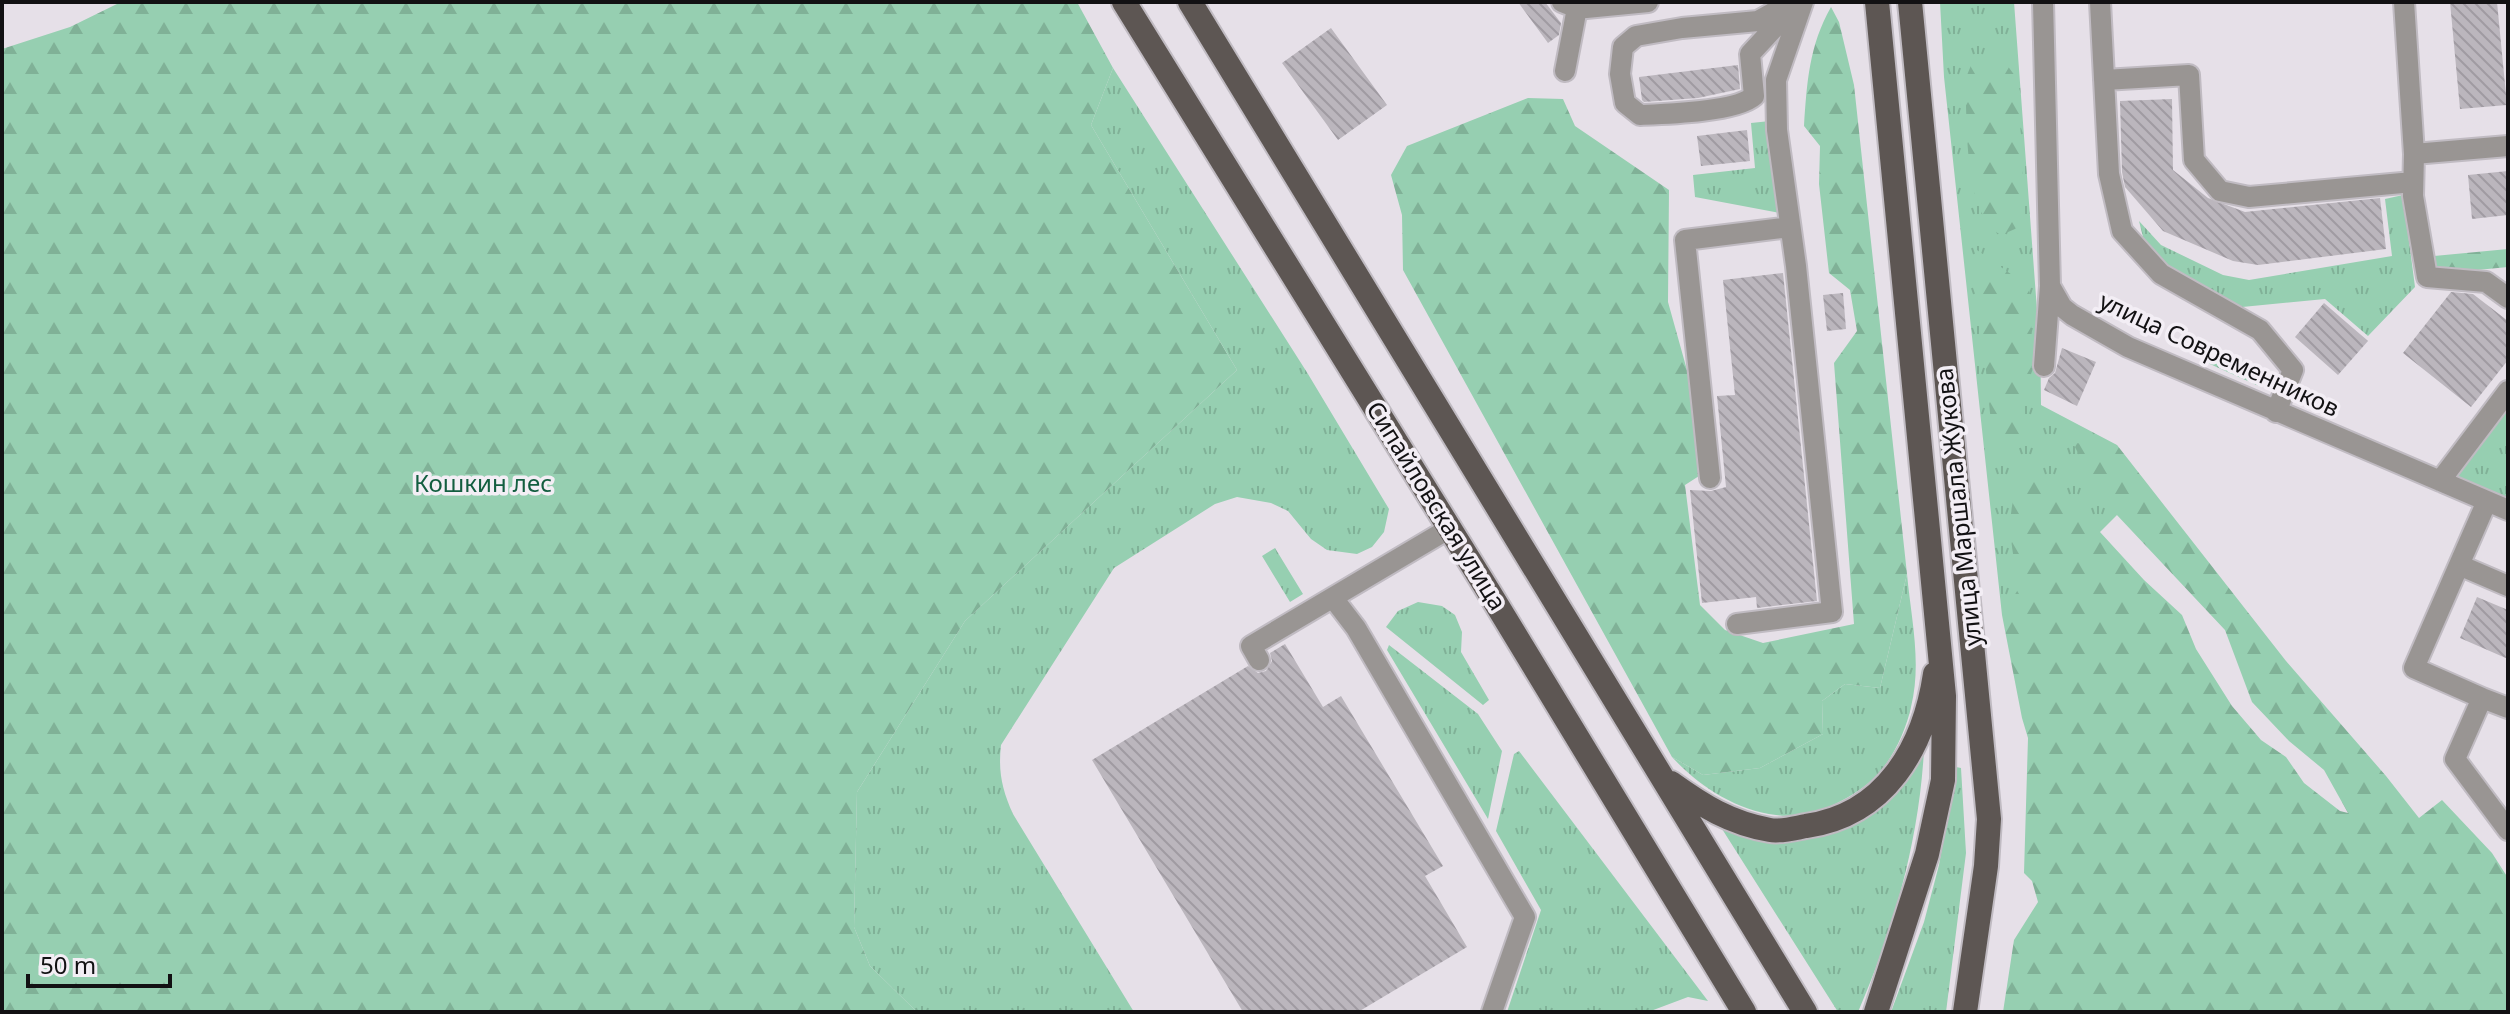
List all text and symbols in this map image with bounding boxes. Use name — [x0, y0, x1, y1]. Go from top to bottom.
street label: улица Современников — [2094, 283, 2345, 424]
street label: улица Маршала Жукова — [1926, 366, 1989, 648]
street label: Сипайловская улица — [1360, 394, 1515, 616]
park label: Кошкин лес — [414, 466, 552, 499]
scale bar — [28, 938, 170, 988]
text: 50 m — [40, 948, 96, 981]

